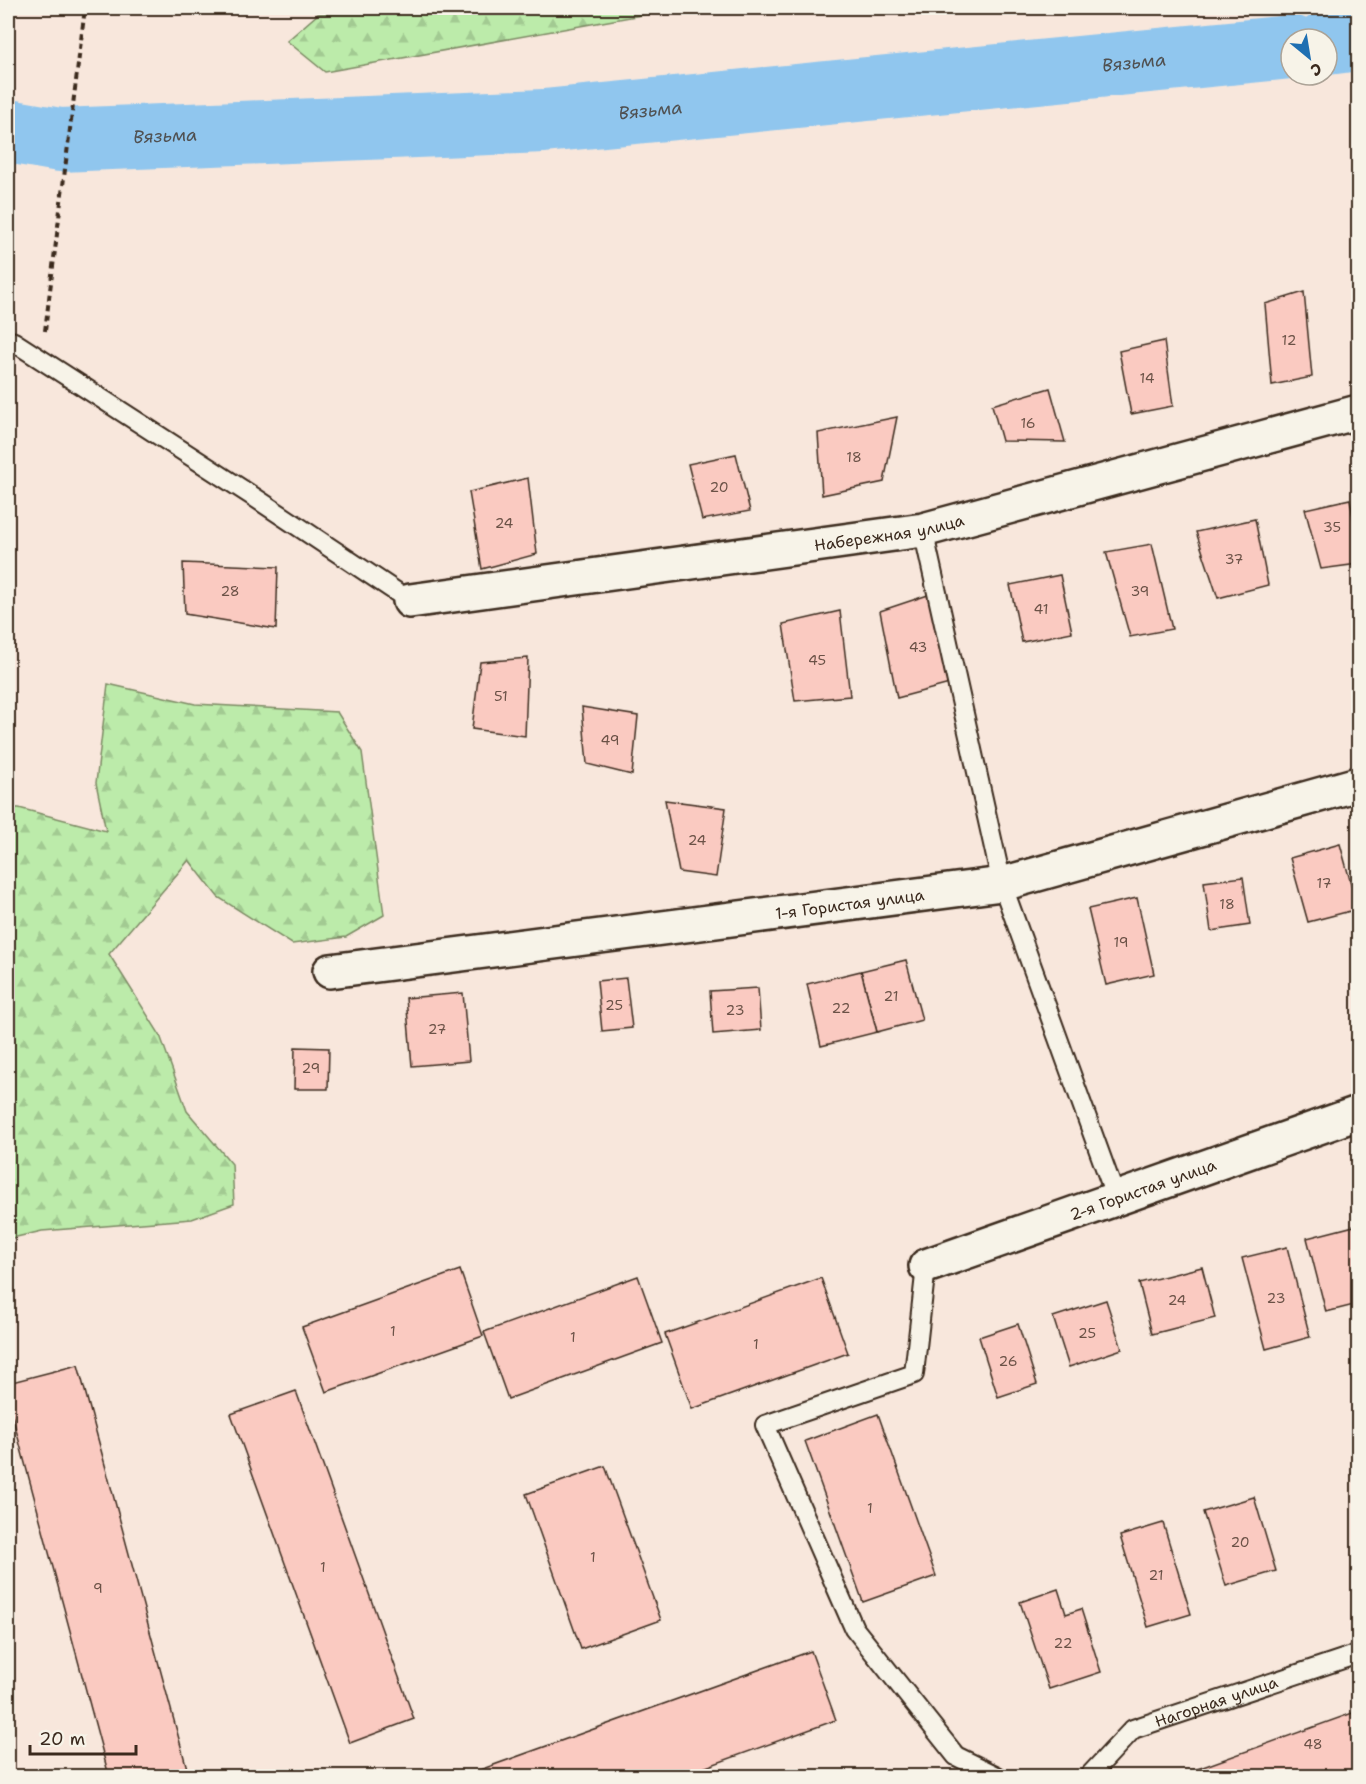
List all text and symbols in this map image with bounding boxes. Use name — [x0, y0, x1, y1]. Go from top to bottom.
north arrow — [1279, 27, 1339, 87]
water label: Вязьма — [1101, 47, 1167, 78]
text: С — [1307, 58, 1326, 81]
water label: Вязьма — [617, 95, 683, 126]
water label: Вязьма — [133, 123, 198, 149]
house number: 12 — [1282, 331, 1296, 349]
house number: 14 — [1139, 369, 1155, 387]
house number: 16 — [1020, 414, 1036, 432]
house number: 18 — [846, 448, 862, 466]
house number: 20 — [709, 478, 729, 496]
street label: Набережная улица — [813, 509, 966, 555]
house number: 24 — [495, 514, 514, 532]
house number: 35 — [1323, 518, 1341, 536]
house number: 37 — [1225, 550, 1243, 568]
house number: 28 — [220, 582, 240, 600]
house number: 39 — [1131, 582, 1149, 600]
house number: 41 — [1034, 600, 1048, 618]
house number: 43 — [909, 638, 927, 656]
house number: 45 — [808, 651, 826, 669]
house number: 51 — [494, 687, 508, 705]
house number: 49 — [601, 731, 620, 749]
house number: 24 — [688, 831, 707, 849]
house number: 17 — [1317, 874, 1331, 892]
street label: 1-я Гористая улица — [774, 884, 926, 924]
house number: 18 — [1219, 895, 1235, 913]
house number: 19 — [1113, 933, 1129, 951]
house number: 21 — [884, 987, 898, 1005]
house number: 25 — [605, 996, 623, 1014]
house number: 22 — [832, 999, 850, 1017]
house number: 23 — [726, 1001, 744, 1019]
house number: 27 — [428, 1020, 446, 1038]
house number: 29 — [302, 1059, 320, 1077]
street label: 2-я Гористая улица — [1067, 1154, 1219, 1225]
house number: 23 — [1267, 1289, 1285, 1307]
house number: 24 — [1168, 1291, 1187, 1309]
house number: 1 — [390, 1322, 396, 1340]
house number: 25 — [1078, 1324, 1096, 1342]
house number: 1 — [570, 1328, 576, 1346]
house number: 1 — [753, 1335, 759, 1353]
house number: 26 — [999, 1352, 1018, 1370]
house number: 1 — [867, 1499, 873, 1517]
house number: 20 — [1230, 1533, 1250, 1551]
house number: 1 — [590, 1548, 596, 1566]
house number: 1 — [320, 1558, 326, 1576]
house number: 21 — [1149, 1566, 1163, 1584]
house number: 9 — [93, 1579, 103, 1597]
house number: 22 — [1054, 1634, 1072, 1652]
street label: Нагорная улица — [1152, 1671, 1280, 1732]
scale bar — [30, 1718, 136, 1756]
text: 20 m — [39, 1727, 85, 1751]
house number: 48 — [1303, 1735, 1323, 1753]

